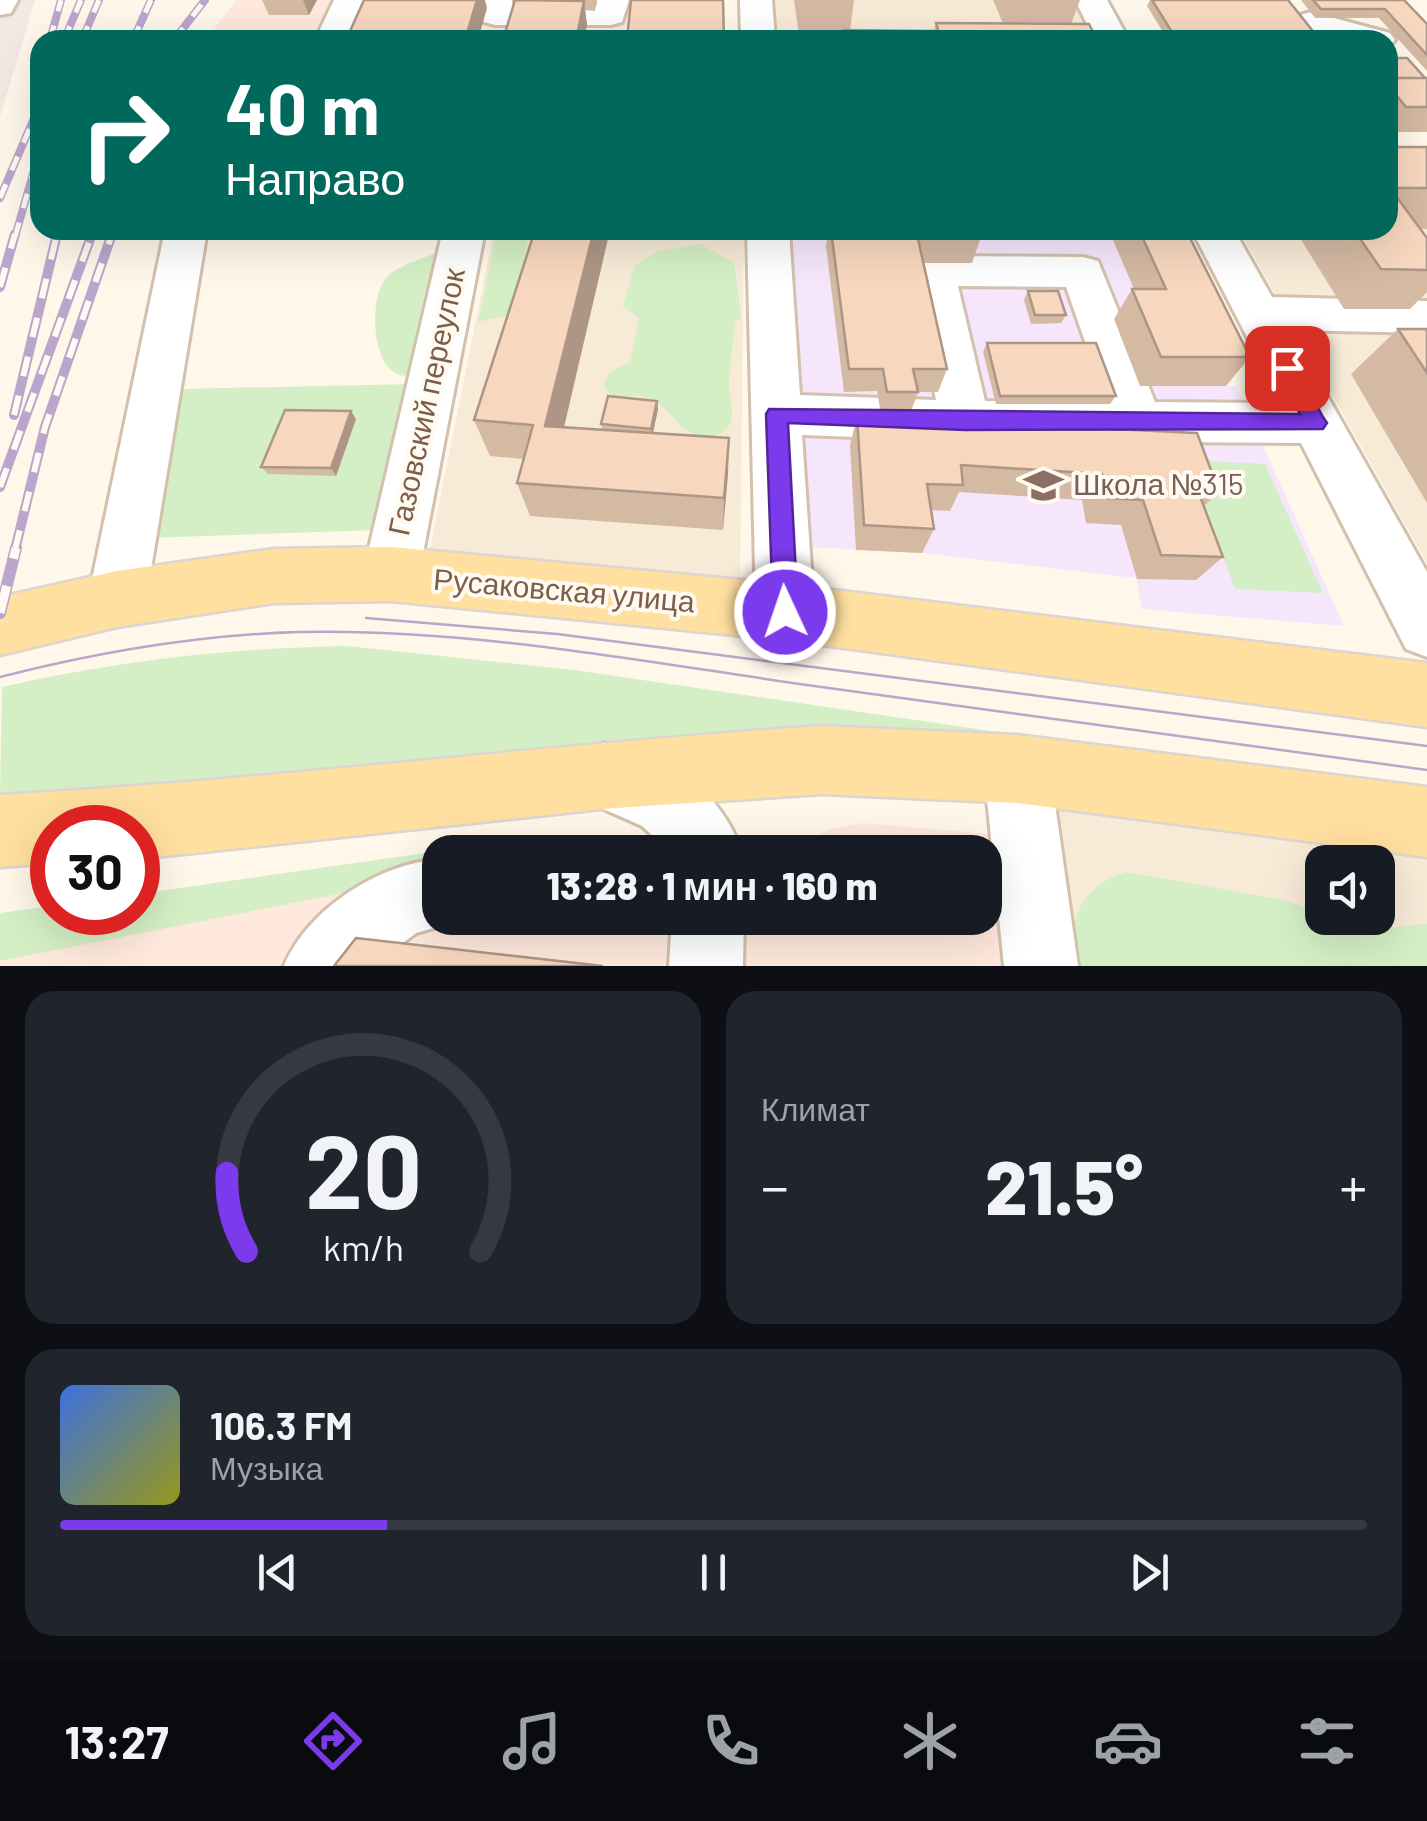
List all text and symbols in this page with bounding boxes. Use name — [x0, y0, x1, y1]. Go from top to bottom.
text: 40 m — [225, 65, 380, 149]
icon: right — [60, 70, 190, 200]
text: Направо — [225, 150, 405, 204]
street label: Газовский переулок — [379, 264, 471, 538]
pin — [1245, 326, 1330, 411]
icon: arrive — [1260, 341, 1315, 396]
school or university icon: Школа №315 — [1022, 464, 1064, 506]
place label: Школа №315 — [1073, 465, 1244, 501]
street label: Русаковская улица — [432, 560, 697, 618]
position arrow — [733, 560, 837, 664]
speed limit sign: 30 — [30, 805, 160, 935]
map controls — [1305, 845, 1395, 935]
button: sound — [1305, 845, 1395, 935]
text: 13:28 · 1 мин · 160 m — [547, 862, 877, 908]
text: Климат — [761, 1089, 870, 1127]
text: 20 — [304, 1105, 422, 1230]
text: 21.5° — [985, 1140, 1143, 1230]
text: − — [761, 1152, 789, 1218]
text: + — [1339, 1152, 1367, 1218]
text: km/h — [323, 1225, 403, 1268]
text: 106.3 FM — [210, 1402, 352, 1448]
text: Музыка — [210, 1448, 323, 1486]
icon: previous — [250, 1545, 305, 1600]
icon: pause — [686, 1545, 741, 1600]
icon: next — [1122, 1545, 1177, 1600]
icon: directions — [298, 1706, 368, 1776]
icon: music — [497, 1706, 567, 1776]
icon: phone — [696, 1706, 766, 1776]
icon: climate — [895, 1706, 965, 1776]
icon: car — [1093, 1706, 1163, 1776]
icon: filters — [1292, 1706, 1362, 1776]
text: 13:27 — [64, 1714, 169, 1768]

